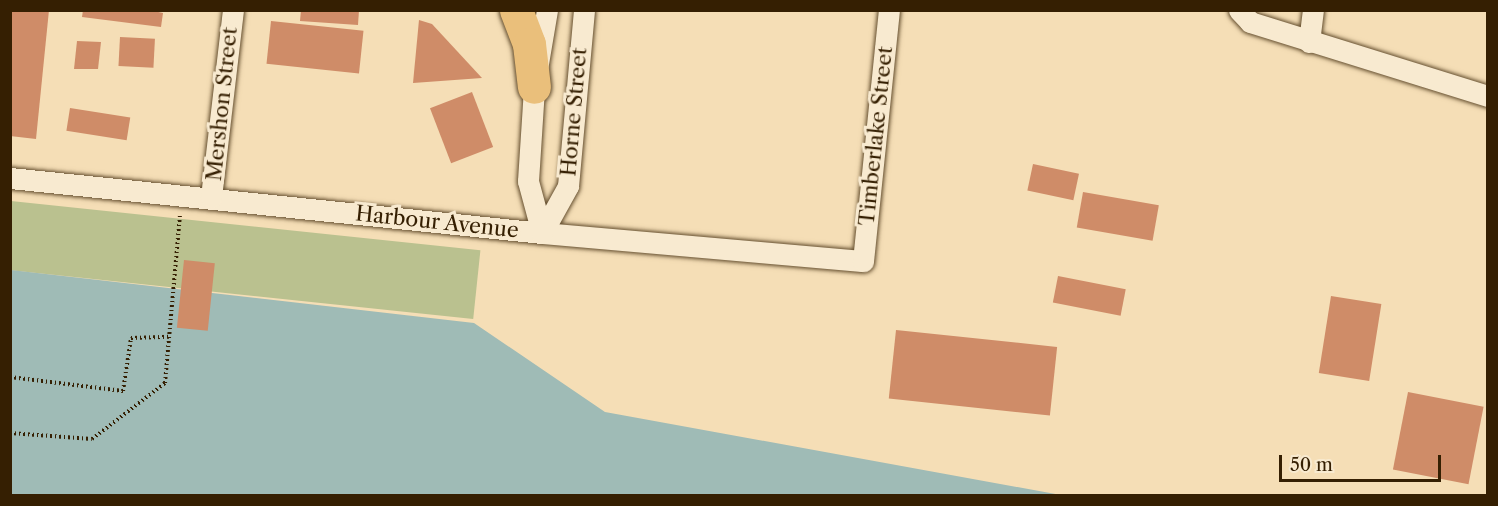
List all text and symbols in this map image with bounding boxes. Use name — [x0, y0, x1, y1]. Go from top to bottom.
street label: Mershon Street — [201, 26, 243, 182]
street label: Timberlake Street — [854, 45, 898, 227]
street label: Horne Street — [556, 47, 592, 177]
street label: Harbour Avenue — [353, 201, 521, 243]
scale bar — [1282, 443, 1444, 481]
text: 50 m — [1290, 454, 1333, 476]

